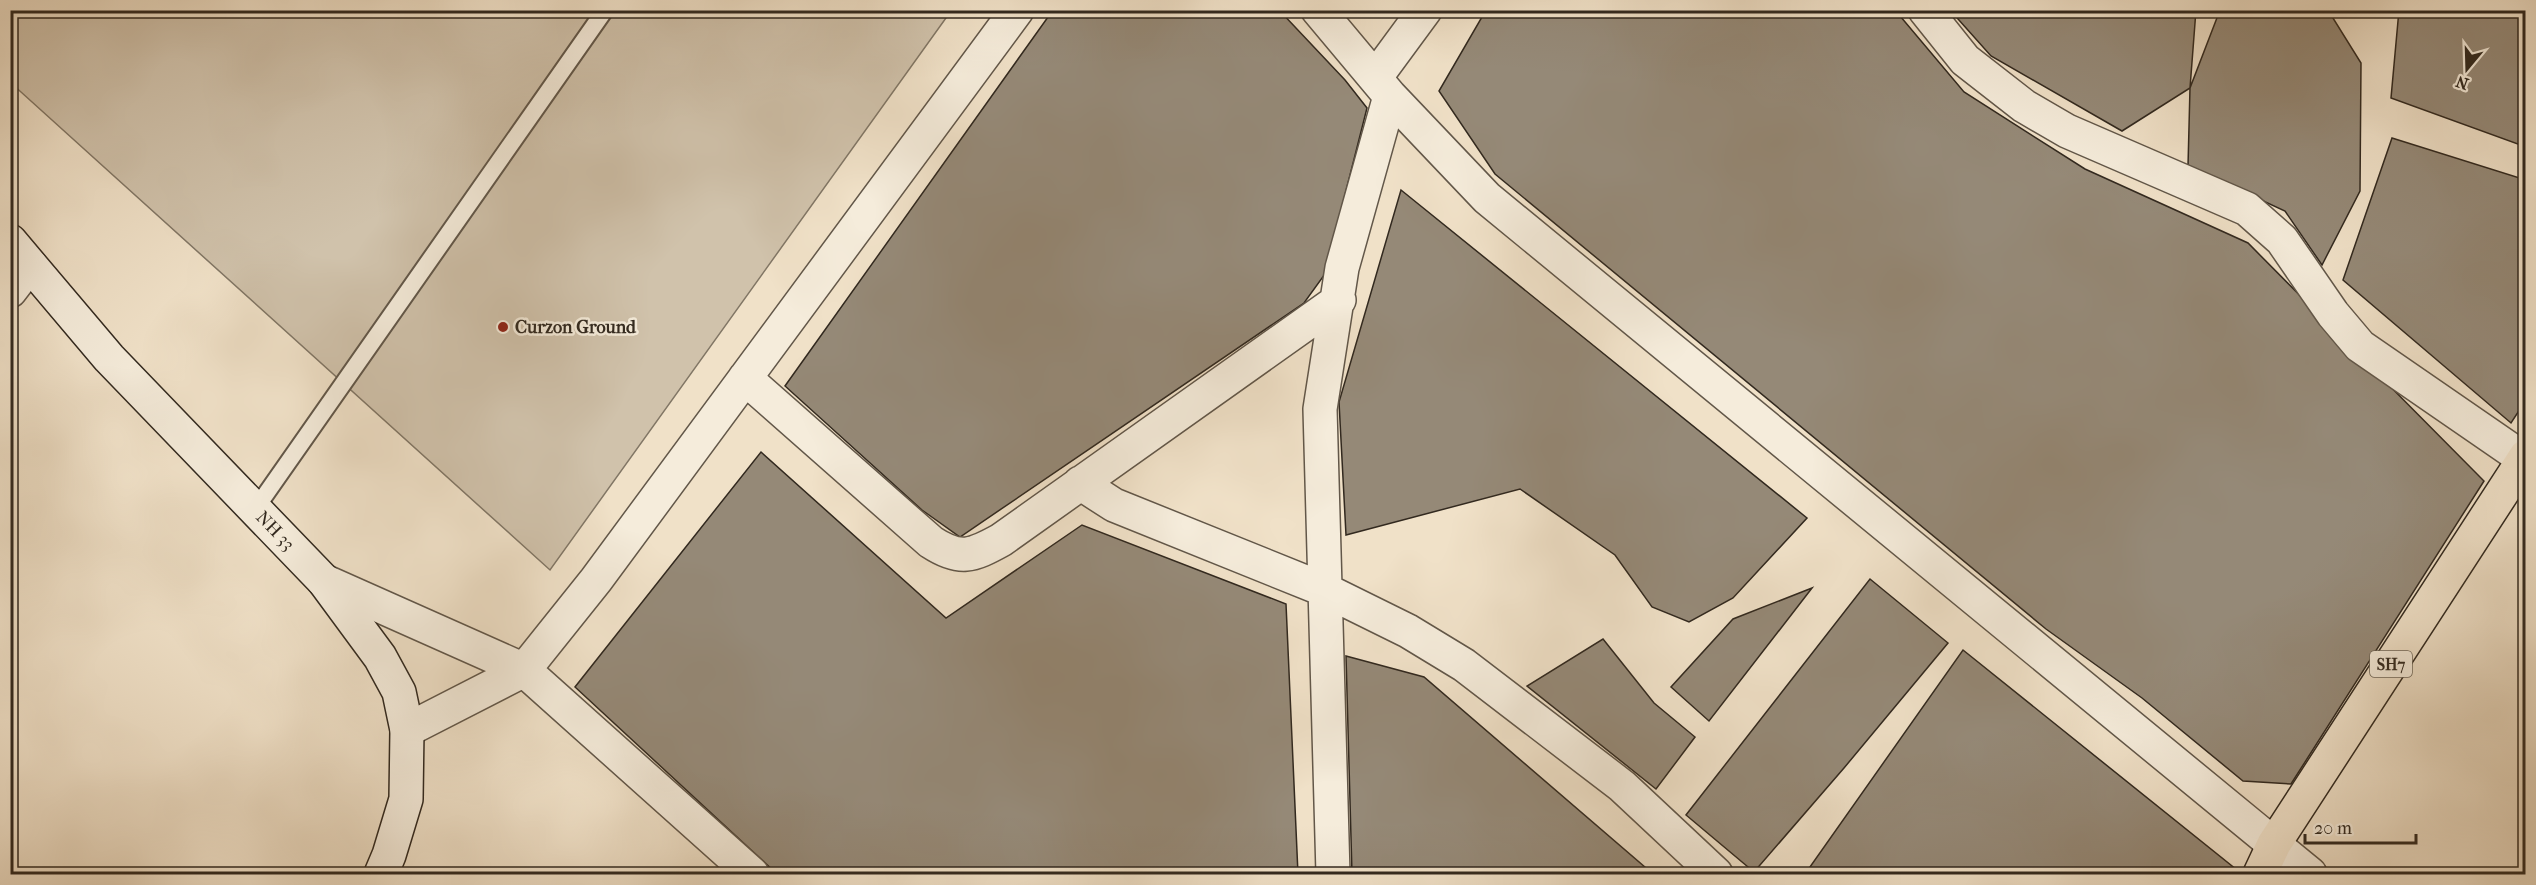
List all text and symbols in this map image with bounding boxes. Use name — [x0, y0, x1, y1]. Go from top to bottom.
north arrow — [2437, 39, 2497, 99]
text: N — [2453, 71, 2471, 94]
place label: Curzon Ground — [515, 317, 637, 338]
marker: Curzon Ground — [496, 320, 510, 334]
street label: NH 33 — [251, 507, 299, 555]
road number: SH7 — [2370, 651, 2412, 677]
scale bar — [2305, 807, 2416, 845]
text: 20 m — [2314, 818, 2352, 839]

